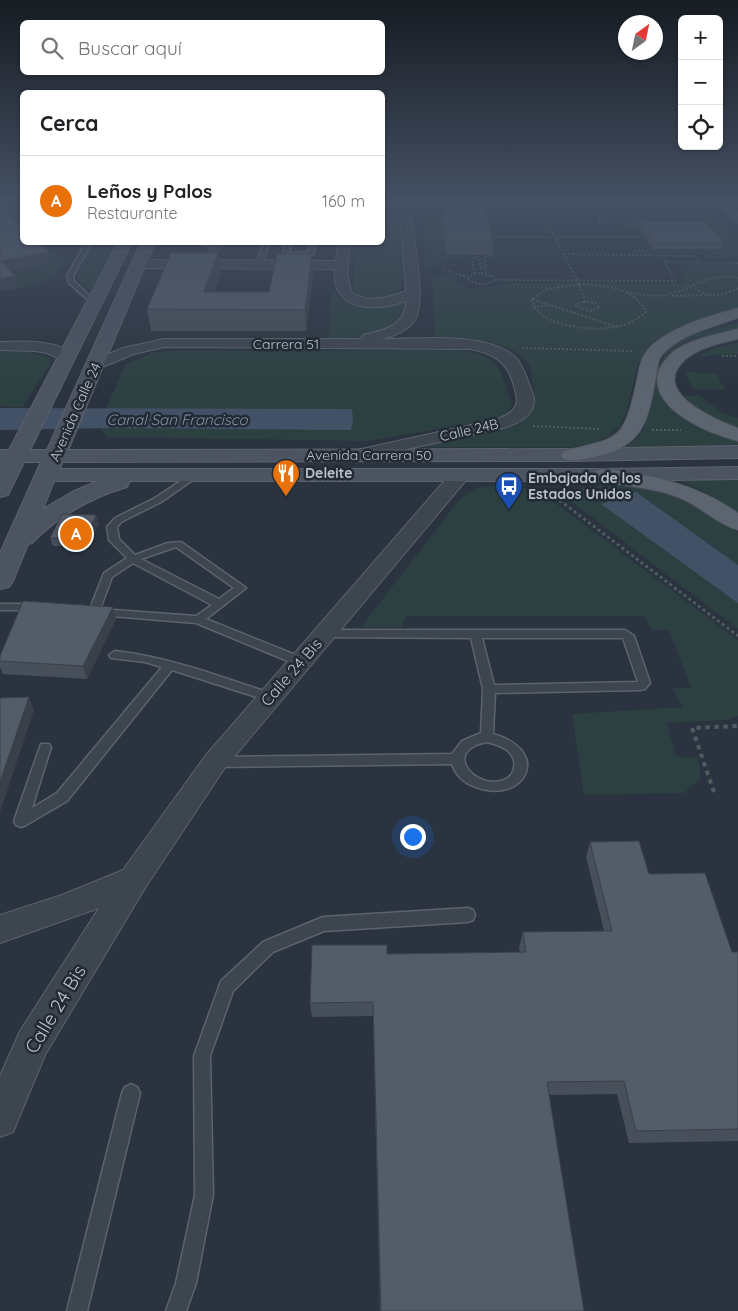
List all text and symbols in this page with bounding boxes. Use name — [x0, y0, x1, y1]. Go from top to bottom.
north arrow — [618, 15, 663, 60]
map controls — [678, 15, 723, 150]
button: + — [678, 15, 723, 60]
search box — [20, 20, 385, 75]
icon: search — [38, 34, 66, 62]
text: Buscar aquí — [78, 36, 182, 60]
button: − — [678, 60, 723, 105]
button: locate — [678, 105, 723, 150]
text: Cerca — [40, 110, 98, 136]
text: Leños y Palos — [87, 179, 212, 203]
text: A — [51, 191, 61, 211]
text: 160 m — [322, 191, 365, 211]
text: Restaurante — [87, 203, 178, 223]
street label: Carrera 51 — [253, 335, 319, 353]
street label: Avenida Calle 24 — [45, 360, 105, 464]
water label: Canal San Francisco — [106, 410, 248, 429]
street label: Calle 24B — [438, 415, 500, 445]
street label: Avenida Carrera 50 — [306, 446, 432, 464]
restaurant icon: Deleite — [271, 458, 301, 497]
place label: Deleite — [305, 464, 353, 482]
place label: Embajada de los Estados Unidos — [528, 469, 641, 503]
bus stop icon: Embajada de los Estados Unidos — [494, 471, 524, 510]
pin: A — [60, 515, 92, 553]
street label: Calle 24 Bis — [256, 634, 326, 710]
your location — [400, 824, 426, 850]
street label: Calle 24 Bis — [19, 960, 91, 1058]

